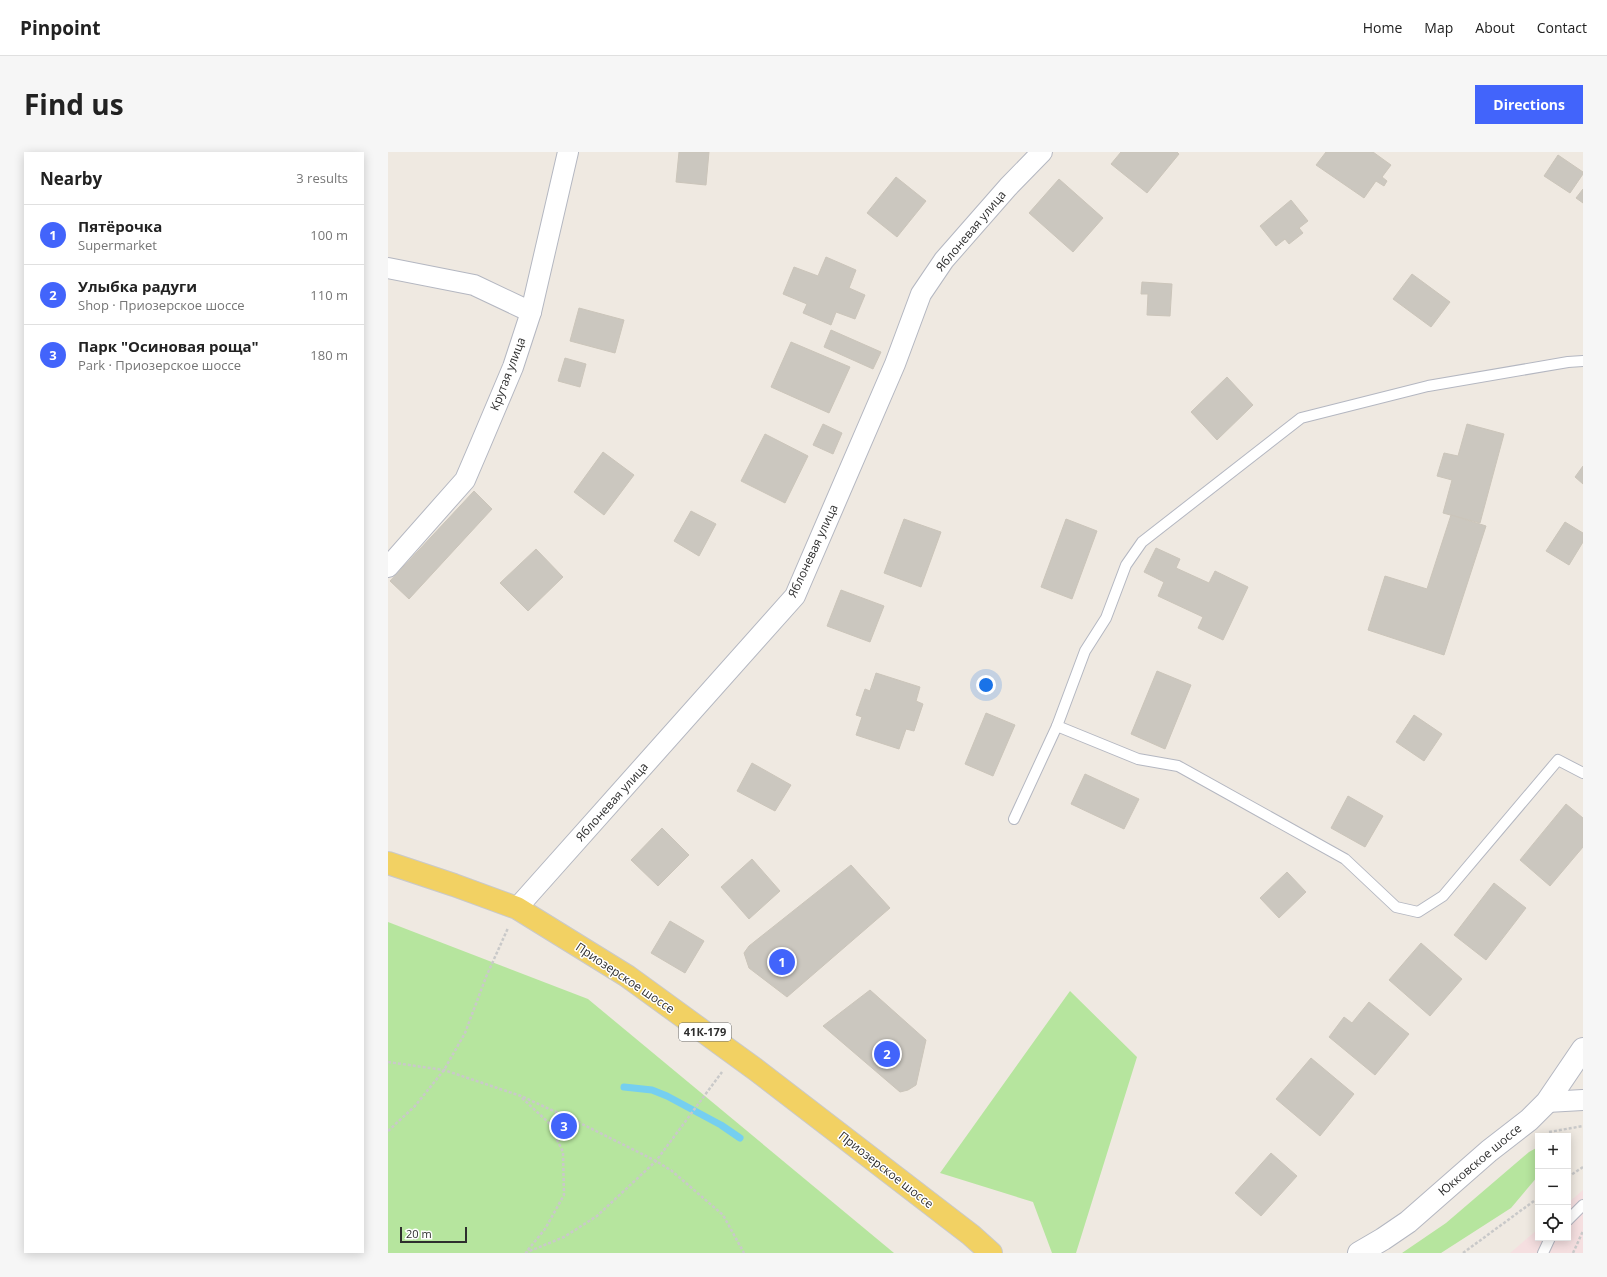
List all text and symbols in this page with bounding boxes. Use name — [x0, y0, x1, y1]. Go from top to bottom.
text: Pinpoint — [20, 15, 101, 41]
text: Home — [1363, 18, 1402, 37]
text: Map — [1424, 18, 1453, 37]
text: About — [1475, 18, 1515, 37]
text: Contact — [1537, 18, 1587, 37]
text: Find us — [24, 85, 124, 123]
button: Directions — [1475, 85, 1583, 124]
text: Nearby — [40, 167, 102, 190]
text: 3 results — [296, 169, 348, 187]
street label: Яблоневая улица — [932, 186, 1010, 275]
text: Пятёрочка — [78, 216, 162, 236]
text: 1 — [49, 226, 57, 244]
text: 100 m — [310, 226, 348, 244]
text: Supermarket — [78, 236, 157, 254]
text: Улыбка радуги — [78, 276, 197, 296]
text: 2 — [49, 286, 57, 304]
text: 110 m — [310, 286, 348, 304]
text: Shop · Приозерское шоссе — [78, 296, 245, 314]
street label: Крутая улица — [486, 335, 529, 413]
text: Парк "Осиновая роща" — [78, 336, 259, 356]
text: 3 — [49, 346, 57, 364]
text: 180 m — [310, 346, 348, 364]
text: Park · Приозерское шоссе — [78, 356, 241, 374]
street label: Яблоневая улица — [783, 501, 842, 600]
your location — [976, 675, 996, 695]
street label: Яблоневая улица — [571, 758, 652, 845]
street label: Приозерское шоссе — [572, 938, 678, 1017]
pin: 1 — [769, 947, 795, 977]
road number: 41К-179 — [679, 1023, 731, 1041]
pin: 2 — [874, 1039, 900, 1069]
pin: 3 — [551, 1111, 577, 1141]
street label: Юкковское шоссе — [1434, 1119, 1525, 1200]
street label: Приозерское шоссе — [835, 1127, 937, 1212]
map controls — [1535, 1133, 1571, 1241]
button: + — [1535, 1133, 1571, 1169]
button: − — [1535, 1169, 1571, 1205]
button: locate — [1535, 1205, 1571, 1241]
scale bar — [400, 1225, 467, 1244]
text: 20 m — [406, 1226, 432, 1241]

